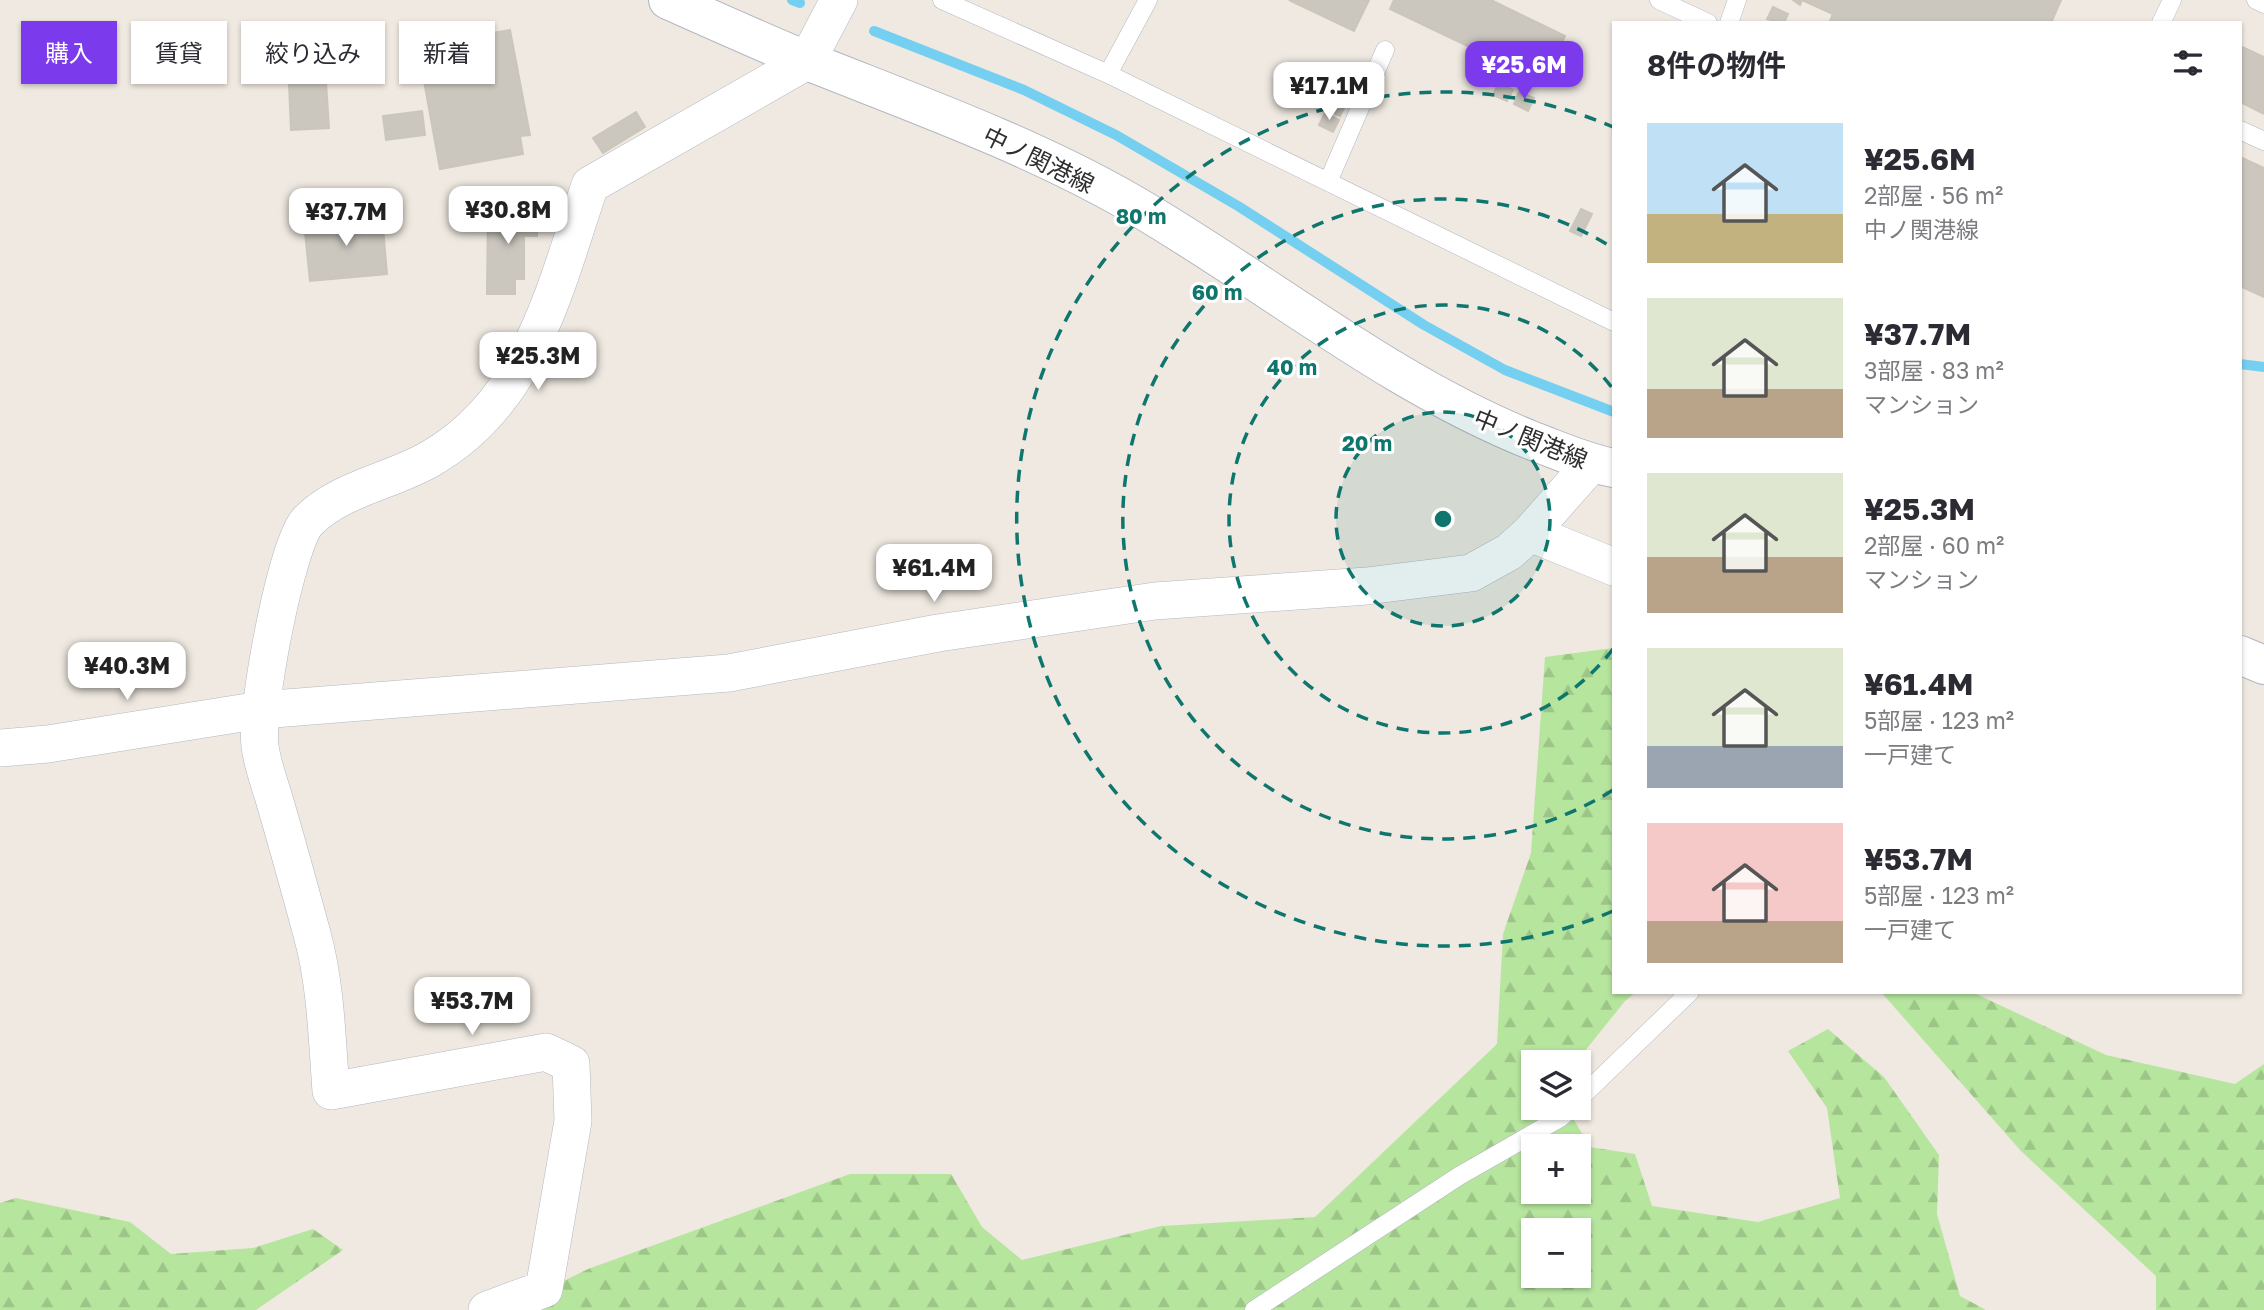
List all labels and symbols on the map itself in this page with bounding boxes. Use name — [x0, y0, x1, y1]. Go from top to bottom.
pin: ¥25.6M — [1467, 42, 1581, 101]
pin: ¥17.1M — [1272, 62, 1386, 122]
street label: 中ノ関港線 — [979, 120, 1099, 198]
pin: ¥30.8M — [451, 187, 565, 246]
pin: ¥37.7M — [289, 188, 403, 248]
text: 80 m — [1116, 203, 1166, 229]
text: 60 m — [1192, 279, 1242, 305]
pin: ¥25.3M — [481, 332, 595, 392]
text: 40 m — [1267, 354, 1317, 380]
street label: 中ノ関港線 — [1470, 402, 1592, 474]
text: 20 m — [1342, 430, 1392, 456]
centre of rings — [1431, 507, 1455, 531]
pin: ¥61.4M — [877, 544, 991, 604]
pin: ¥40.3M — [70, 642, 184, 702]
pin: ¥53.7M — [415, 978, 529, 1037]

